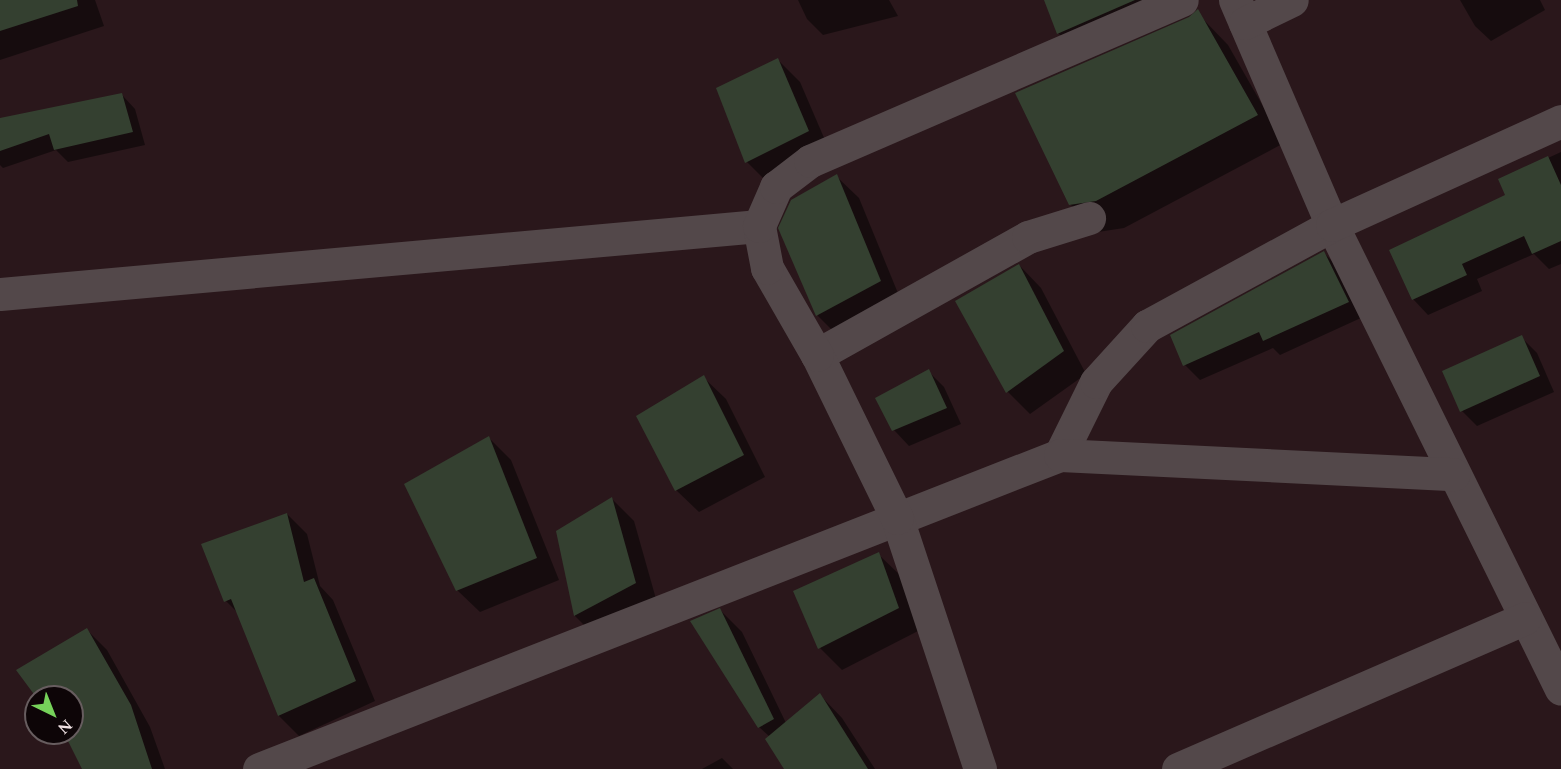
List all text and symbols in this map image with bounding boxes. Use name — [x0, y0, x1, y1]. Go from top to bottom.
north arrow — [24, 685, 84, 745]
text: N — [52, 713, 78, 740]

